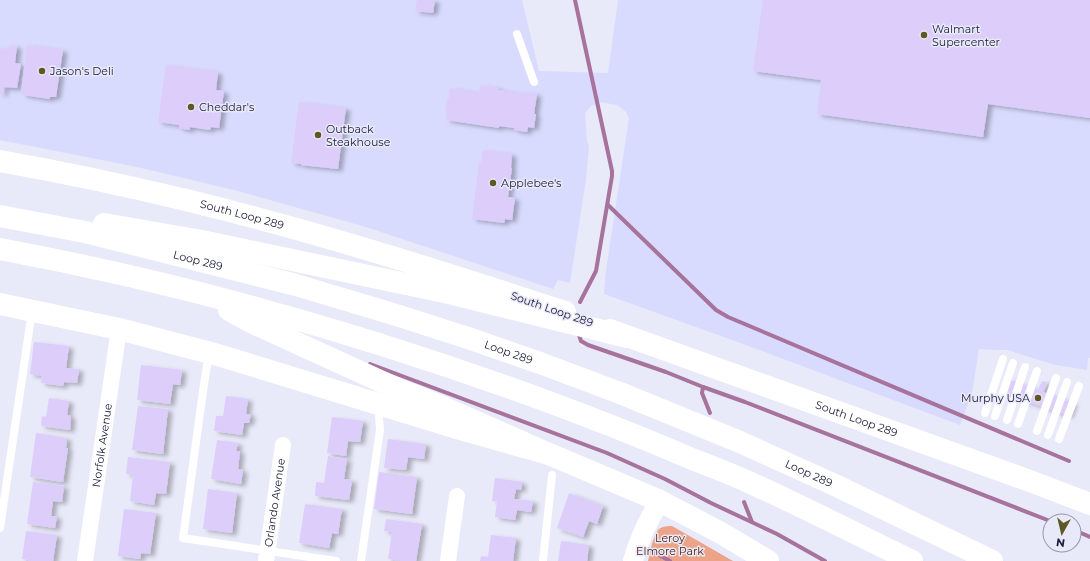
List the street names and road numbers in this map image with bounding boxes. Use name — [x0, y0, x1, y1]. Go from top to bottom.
street label: South Loop 289 — [199, 197, 286, 232]
street label: Loop 289 — [172, 247, 225, 273]
street label: South Loop 289 — [509, 288, 595, 330]
street label: Loop 289 — [482, 337, 535, 367]
street label: South Loop 289 — [814, 397, 900, 440]
street label: Norfolk Avenue — [89, 402, 115, 488]
street label: Loop 289 — [783, 456, 835, 490]
street label: Orlando Avenue — [261, 457, 288, 548]

